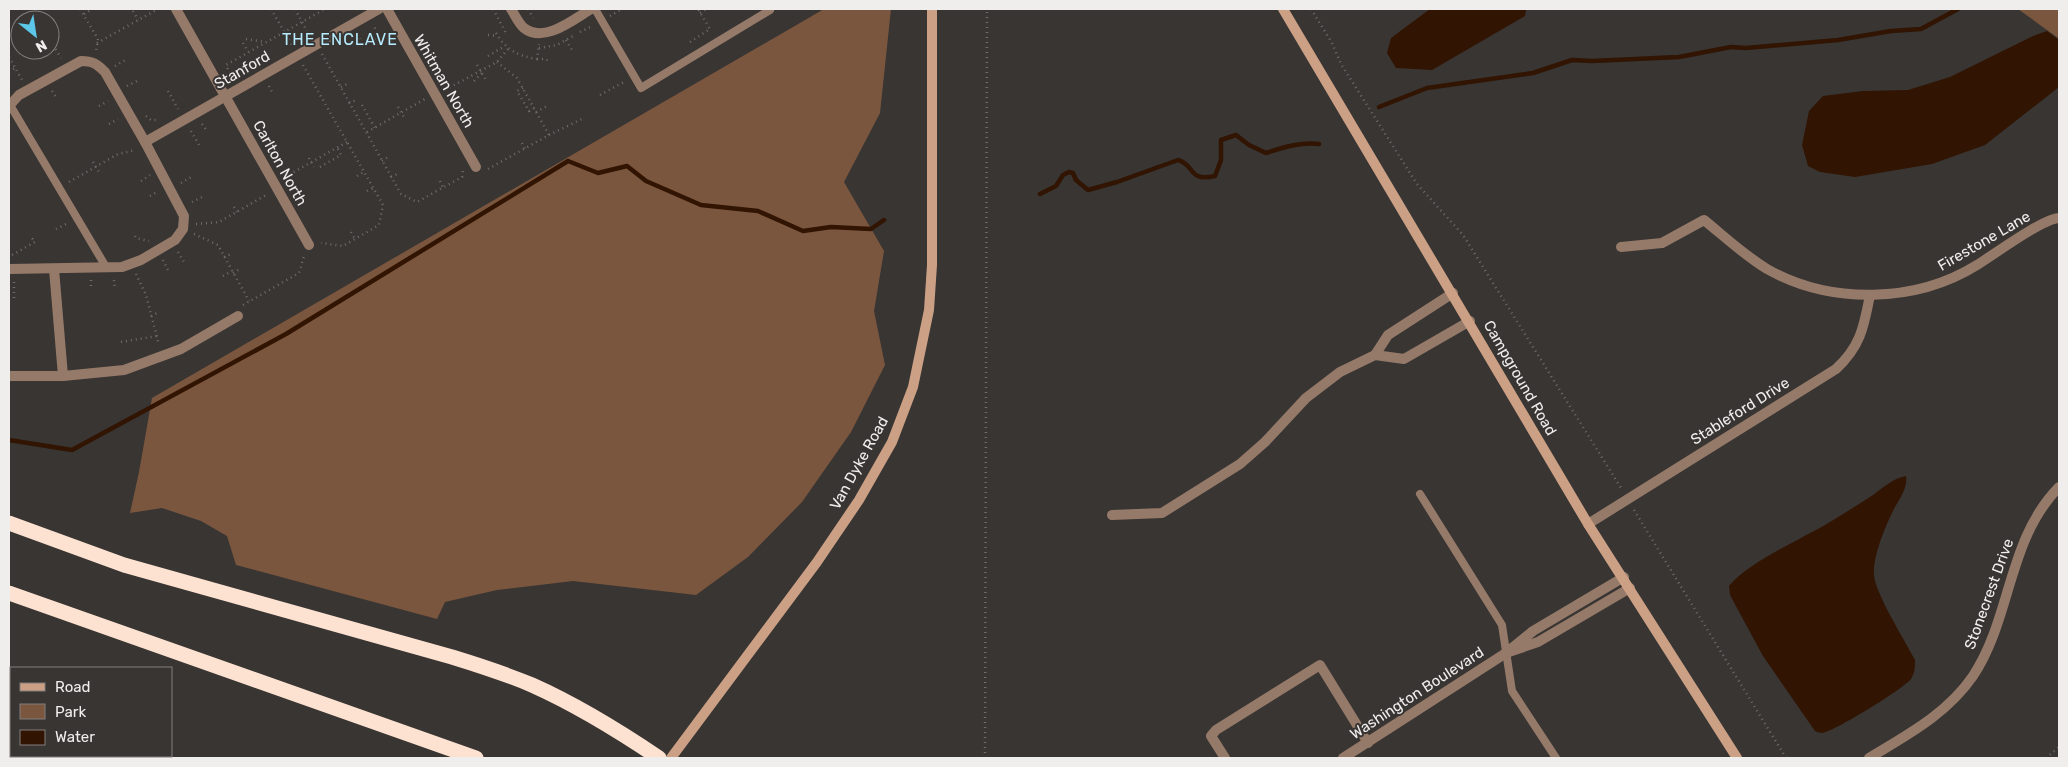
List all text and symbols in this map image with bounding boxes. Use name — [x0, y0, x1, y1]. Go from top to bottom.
north arrow — [10, 10, 60, 60]
district label: THE ENCLAVE — [282, 30, 398, 49]
street label: Whitman North — [410, 31, 478, 131]
text: N — [33, 36, 50, 56]
street label: Stanford — [211, 47, 273, 93]
street label: Carlton North — [249, 117, 311, 209]
street label: Firestone Lane — [1935, 207, 2033, 275]
street label: Campground Road — [1480, 317, 1560, 439]
street label: Stableford Drive — [1687, 373, 1793, 449]
street label: Van Dyke Road — [826, 413, 892, 513]
street label: Stonecrest Drive — [1961, 536, 2017, 652]
street label: Washington Boulevard — [1347, 643, 1487, 743]
legend — [10, 667, 172, 757]
text: Road — [55, 678, 91, 696]
text: Park — [55, 703, 86, 721]
text: Water — [55, 728, 95, 746]

